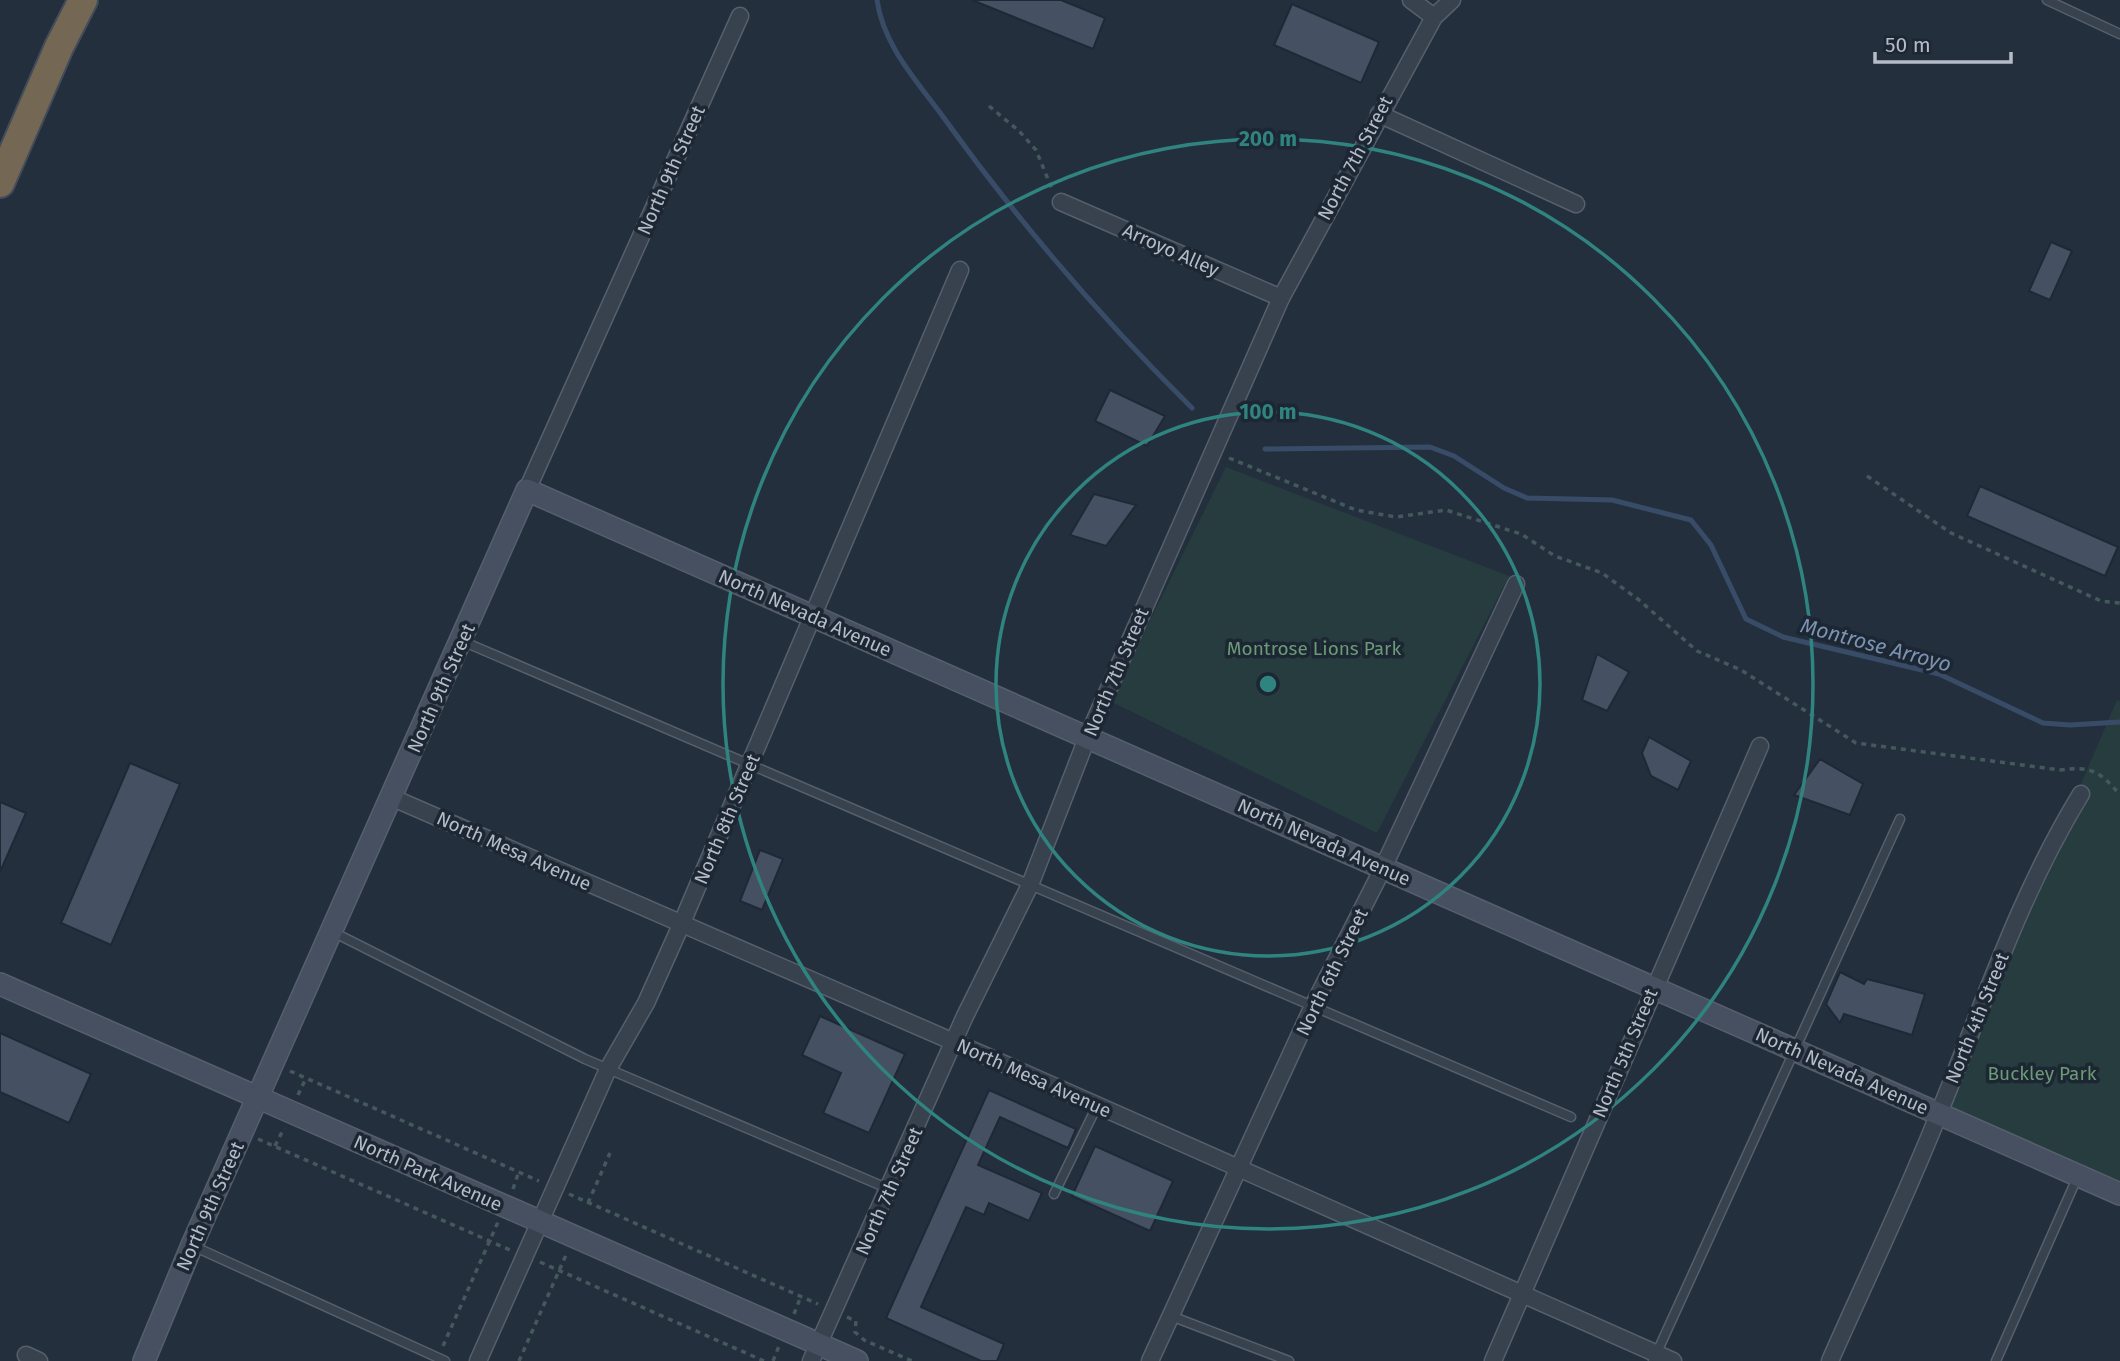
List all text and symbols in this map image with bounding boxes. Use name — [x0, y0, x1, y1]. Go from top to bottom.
scale bar — [1875, 21, 2011, 65]
text: 50 m — [1885, 32, 1931, 58]
street label: North 7th Street — [1313, 92, 1397, 224]
street label: North 9th Street — [632, 102, 710, 238]
text: 200 m — [1239, 126, 1297, 152]
street label: Arroyo Alley — [1119, 219, 1223, 282]
text: 100 m — [1239, 399, 1297, 425]
street label: North Nevada Avenue — [715, 564, 895, 662]
street label: North 7th Street — [1079, 604, 1153, 740]
water label: Montrose Arroyo — [1798, 612, 1954, 678]
street label: North 9th Street — [402, 620, 480, 756]
park label: Montrose Lions Park — [1227, 637, 1401, 660]
centre of rings — [1256, 672, 1280, 696]
street label: North 8th Street — [689, 750, 765, 888]
street label: North Nevada Avenue — [1234, 793, 1414, 891]
street label: North Mesa Avenue — [433, 807, 595, 895]
street label: North 6th Street — [1291, 904, 1373, 1040]
street label: North 4th Street — [1940, 949, 2014, 1087]
street label: North 5th Street — [1587, 985, 1663, 1121]
street label: North Nevada Avenue — [1752, 1022, 1932, 1120]
street label: North Mesa Avenue — [953, 1034, 1115, 1122]
park label: Buckley Park — [1988, 1062, 2097, 1085]
street label: North 7th Street — [851, 1123, 928, 1258]
street label: North Park Avenue — [350, 1130, 506, 1216]
street label: North 9th Street — [171, 1138, 249, 1274]

